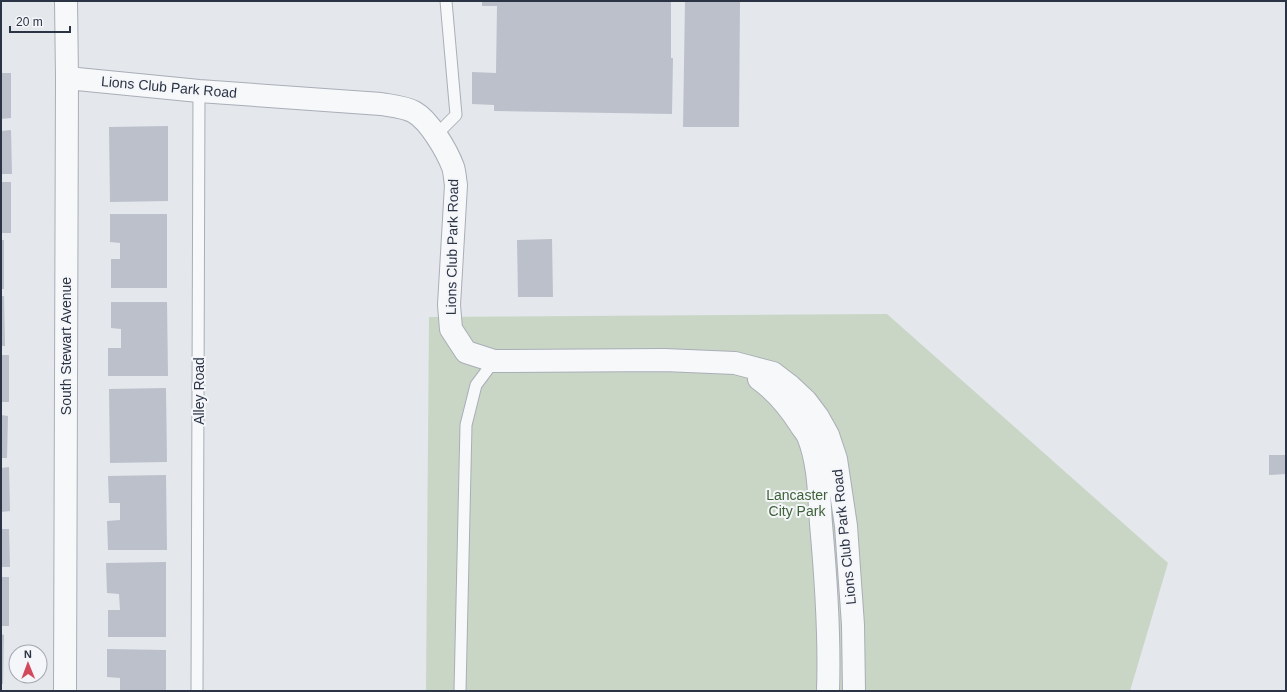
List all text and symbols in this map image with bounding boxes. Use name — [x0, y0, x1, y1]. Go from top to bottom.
scale bar — [10, 8, 70, 34]
text: 20 m — [16, 15, 43, 29]
street label: Lions Club Park Road — [100, 73, 238, 101]
street label: Lions Club Park Road — [443, 179, 461, 315]
street label: South Stewart Avenue — [58, 277, 74, 415]
street label: Alley Road — [191, 357, 207, 425]
street label: Lions Club Park Road — [829, 468, 859, 606]
park label: Lancaster City Park — [766, 487, 828, 519]
north arrow — [8, 644, 48, 684]
text: N — [24, 648, 32, 660]

